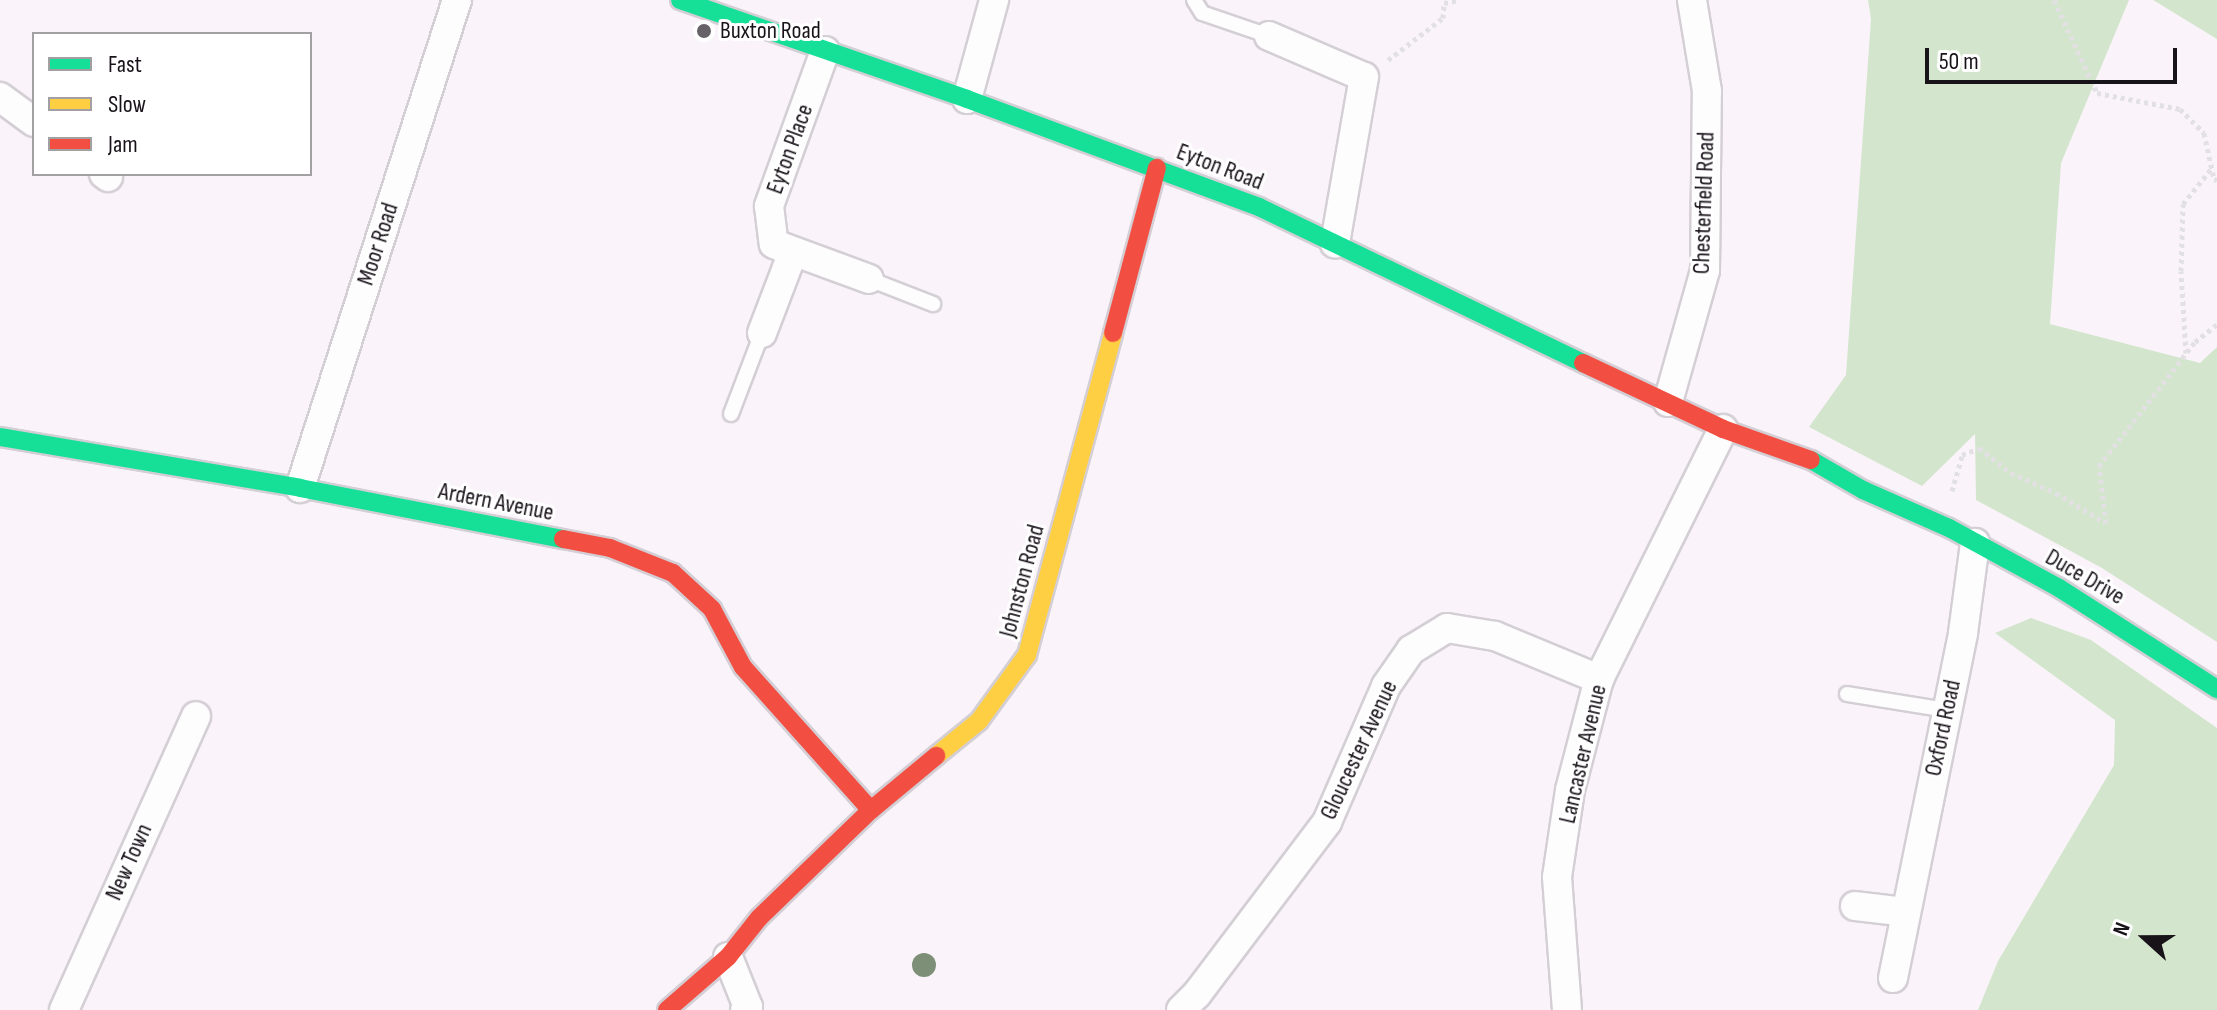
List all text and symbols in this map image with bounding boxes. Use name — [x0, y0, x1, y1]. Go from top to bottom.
place label: Buxton Road — [720, 17, 821, 45]
marker: Buxton Road — [695, 22, 713, 40]
legend — [32, 32, 312, 176]
scale bar — [1929, 32, 2181, 82]
text: 50 m — [1939, 47, 1979, 76]
text: Fast — [108, 50, 142, 79]
text: Slow — [108, 90, 146, 119]
street label: Eyton Place — [760, 100, 820, 198]
text: Jam — [108, 130, 138, 159]
street label: Chesterfield Road — [1687, 131, 1721, 275]
street label: Eyton Road — [1173, 137, 1267, 197]
street label: Moor Road — [351, 199, 405, 289]
street label: Ardern Avenue — [436, 477, 556, 527]
street label: Johnston Road — [993, 522, 1051, 640]
street label: Duce Drive — [2040, 543, 2130, 611]
street label: Gloucester Avenue — [1314, 676, 1404, 824]
street label: Oxford Road — [1919, 677, 1967, 779]
street label: Lancaster Avenue — [1553, 682, 1613, 826]
street label: New Town — [99, 819, 159, 905]
north arrow — [2105, 898, 2185, 978]
text: N — [2107, 919, 2137, 940]

